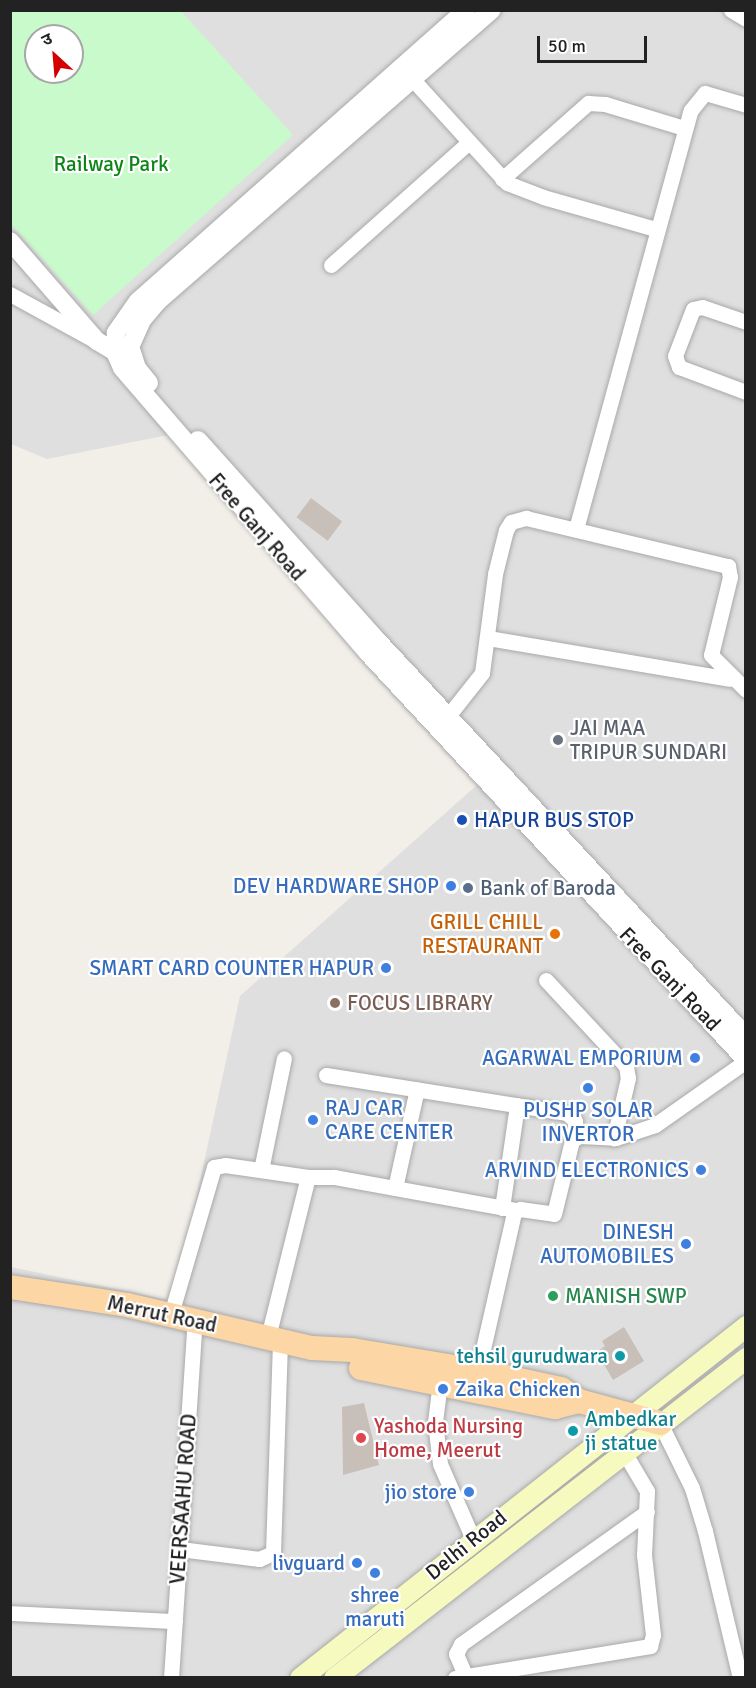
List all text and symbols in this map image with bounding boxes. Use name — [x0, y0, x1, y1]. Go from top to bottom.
north arrow — [24, 24, 84, 84]
scale bar — [540, 24, 650, 62]
text: उ — [38, 29, 56, 51]
text: 50 m — [548, 35, 586, 57]
park label: Railway Park — [54, 151, 168, 177]
street label: Free Ganj Road — [203, 468, 311, 586]
place label: JAI MAA TRIPUR SUNDARI — [570, 715, 727, 765]
marker: JAI MAA TRIPUR SUNDARI — [551, 733, 565, 747]
place label: HAPUR BUS STOP — [474, 807, 634, 833]
marker: HAPUR BUS STOP — [455, 813, 469, 827]
place label: DEV HARDWARE SHOP — [233, 873, 439, 899]
place label: Bank of Baroda — [480, 875, 616, 901]
marker: DEV HARDWARE SHOP — [444, 879, 458, 893]
marker: Bank of Baroda — [461, 881, 475, 895]
place label: GRILL CHILL RESTAURANT — [422, 909, 543, 959]
street label: Free Ganj Road — [614, 922, 726, 1036]
marker: GRILL CHILL RESTAURANT — [548, 927, 562, 941]
place label: SMART CARD COUNTER HAPUR — [89, 955, 374, 981]
marker: SMART CARD COUNTER HAPUR — [379, 961, 393, 975]
place label: FOCUS LIBRARY — [347, 990, 492, 1016]
marker: FOCUS LIBRARY — [328, 996, 342, 1010]
place label: AGARWAL EMPORIUM — [482, 1045, 683, 1071]
marker: AGARWAL EMPORIUM — [688, 1051, 702, 1065]
marker: PUSHP SOLAR INVERTOR — [581, 1081, 595, 1095]
place label: RAJ CAR CARE CENTER — [325, 1095, 453, 1145]
place label: PUSHP SOLAR INVERTOR — [523, 1097, 653, 1147]
marker: RAJ CAR CARE CENTER — [306, 1113, 320, 1127]
place label: ARVIND ELECTRONICS — [485, 1157, 689, 1183]
marker: ARVIND ELECTRONICS — [694, 1163, 708, 1177]
place label: DINESH AUTOMOBILES — [540, 1219, 674, 1269]
marker: DINESH AUTOMOBILES — [679, 1237, 693, 1251]
place label: MANISH SWP — [565, 1283, 687, 1309]
marker: MANISH SWP — [546, 1289, 560, 1303]
street label: Merrut Road — [105, 1290, 219, 1338]
place label: tehsil gurudwara — [456, 1343, 608, 1369]
marker: tehsil gurudwara — [613, 1349, 627, 1363]
place label: Zaika Chicken — [455, 1376, 580, 1402]
marker: Zaika Chicken — [436, 1382, 450, 1396]
place label: Ambedkar ji statue — [585, 1406, 676, 1456]
street label: VEERSAAHU ROAD — [164, 1413, 202, 1585]
place label: Yashoda Nursing Home, Meerut — [374, 1413, 523, 1463]
marker: Ambedkar ji statue — [566, 1424, 580, 1438]
marker: Yashoda Nursing Home, Meerut — [352, 1429, 370, 1447]
place label: jio store — [385, 1479, 457, 1505]
marker: jio store — [462, 1485, 476, 1499]
street label: Delhi Road — [420, 1505, 512, 1585]
place label: livguard — [272, 1550, 345, 1576]
marker: livguard — [350, 1556, 364, 1570]
marker: shree maruti — [368, 1566, 382, 1580]
place label: shree maruti — [345, 1582, 405, 1632]

